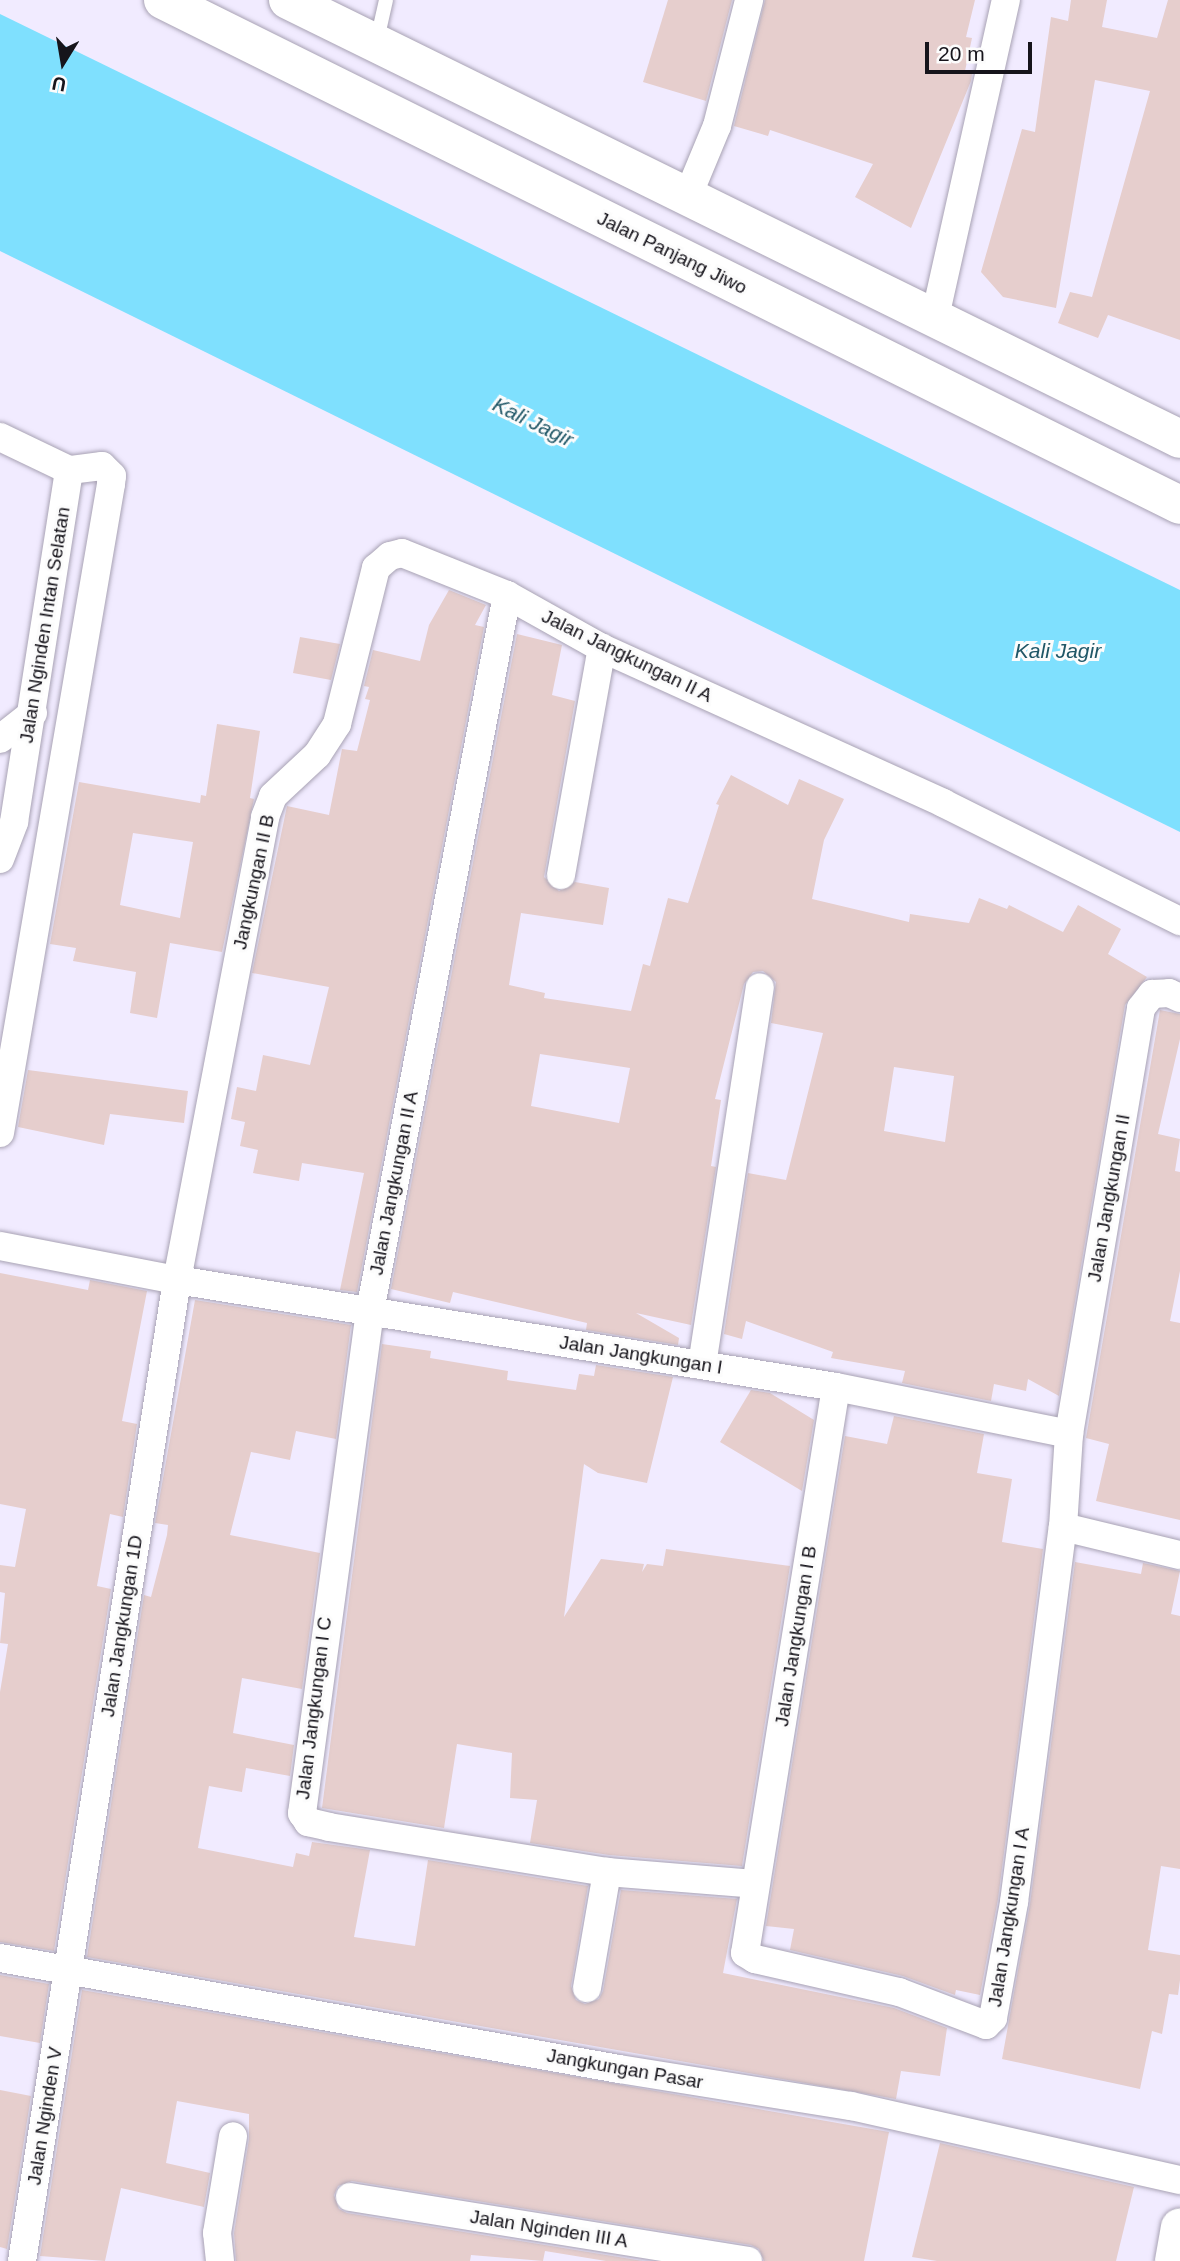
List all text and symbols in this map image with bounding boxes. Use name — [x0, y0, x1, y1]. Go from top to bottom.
north arrow — [28, 28, 98, 98]
scale bar — [928, 28, 1035, 72]
text: 20 m — [938, 42, 985, 65]
text: U — [50, 72, 68, 96]
street label: Jalan Panjang Jiwo — [593, 207, 751, 299]
water label: Kali Jagir — [489, 392, 577, 452]
street label: Jalan Nginden Intan Selatan — [15, 505, 75, 745]
street label: Jalan Jangkungan II A — [538, 605, 716, 707]
water label: Kali Jagir — [1015, 638, 1101, 664]
street label: Jangkungan II B — [229, 812, 279, 952]
street label: Jalan Jangkungan II A — [365, 1089, 423, 1277]
street label: Jalan Jangkungan II — [1083, 1112, 1135, 1284]
street label: Jalan Jangkungan I — [558, 1331, 724, 1379]
street label: Jalan Jangkungan 1D — [96, 1533, 148, 1719]
street label: Jalan Jangkungan I B — [770, 1544, 822, 1728]
street label: Jalan Jangkungan I C — [291, 1615, 337, 1801]
street label: Jalan Jangkungan I A — [983, 1825, 1035, 2009]
street label: Jangkungan Pasar — [545, 2044, 705, 2094]
street label: Jalan Nginden V — [23, 2045, 67, 2187]
street label: Jalan Nginden III A — [468, 2205, 630, 2253]

